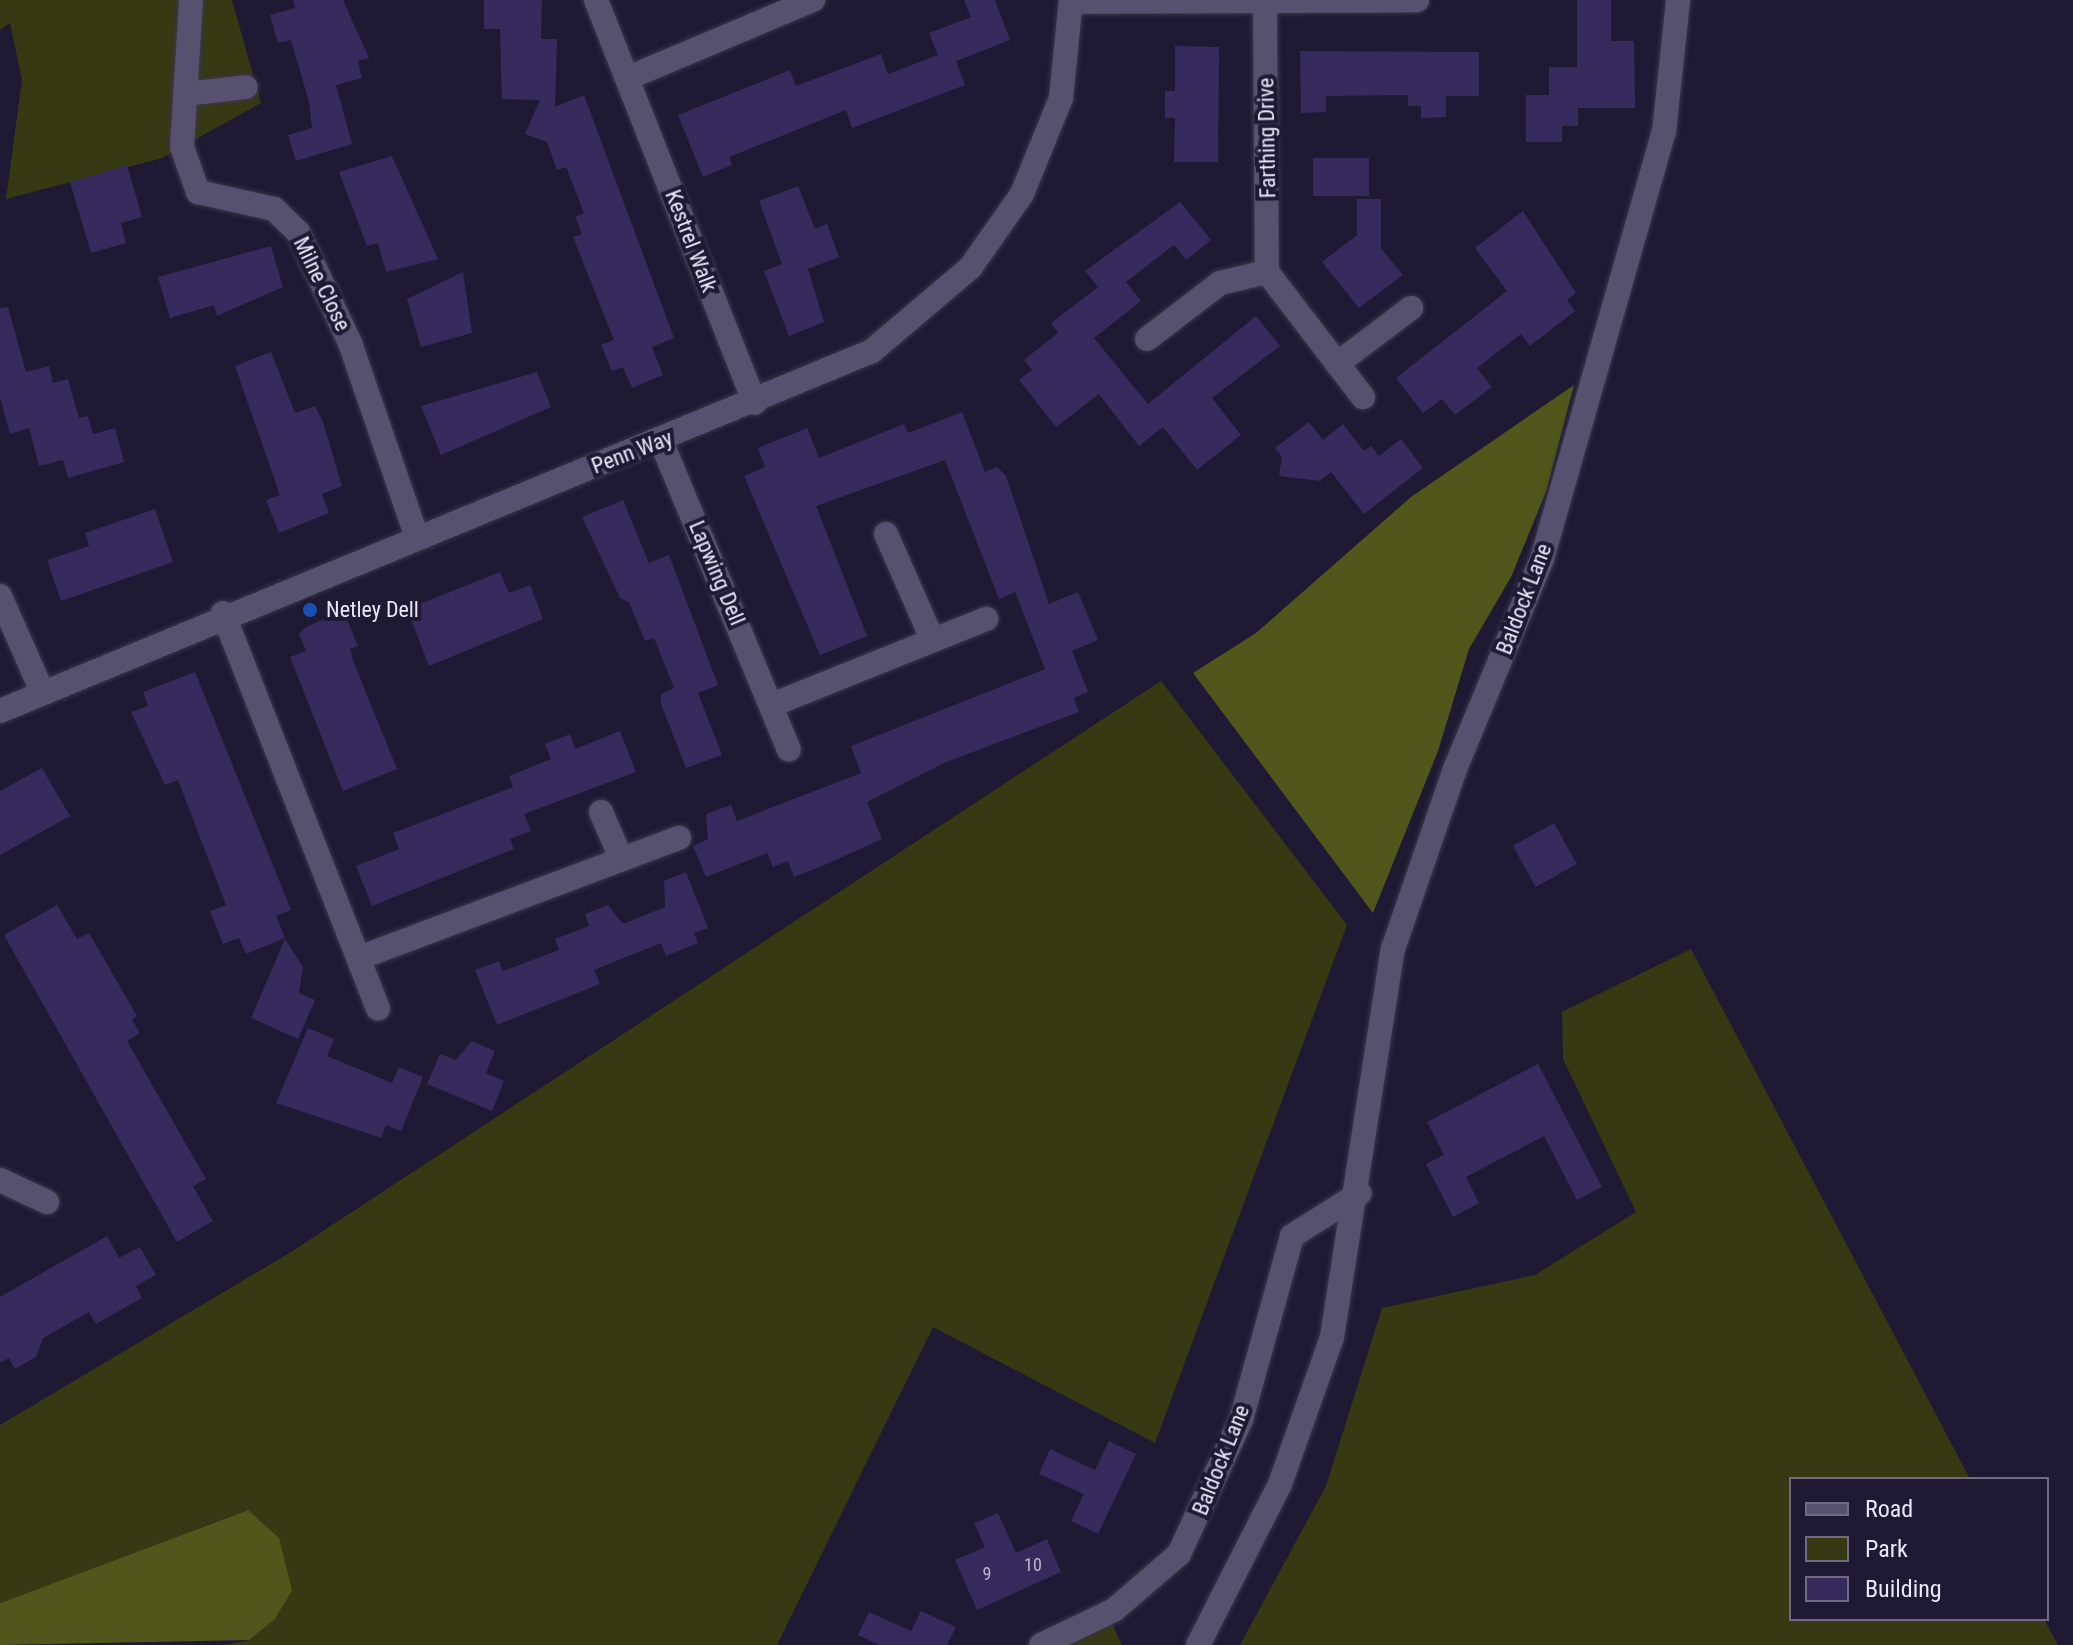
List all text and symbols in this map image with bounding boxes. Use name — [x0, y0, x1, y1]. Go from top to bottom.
street label: Farthing Drive — [1253, 77, 1281, 199]
street label: Kestrel Walk — [659, 186, 723, 296]
street label: Milne Close — [288, 233, 356, 335]
street label: Penn Way — [588, 425, 676, 479]
street label: Lapwing Dell — [683, 517, 751, 629]
street label: Baldock Lane — [1491, 540, 1557, 658]
place label: Netley Dell — [326, 597, 419, 623]
marker: Netley Dell — [301, 601, 319, 619]
street label: Baldock Lane — [1187, 1401, 1255, 1519]
legend — [1789, 1477, 2049, 1621]
text: Road — [1865, 1495, 1913, 1523]
text: Park — [1865, 1535, 1908, 1563]
house number: 10 — [1024, 1554, 1042, 1576]
house number: 9 — [983, 1563, 991, 1585]
text: Building — [1865, 1575, 1942, 1603]

